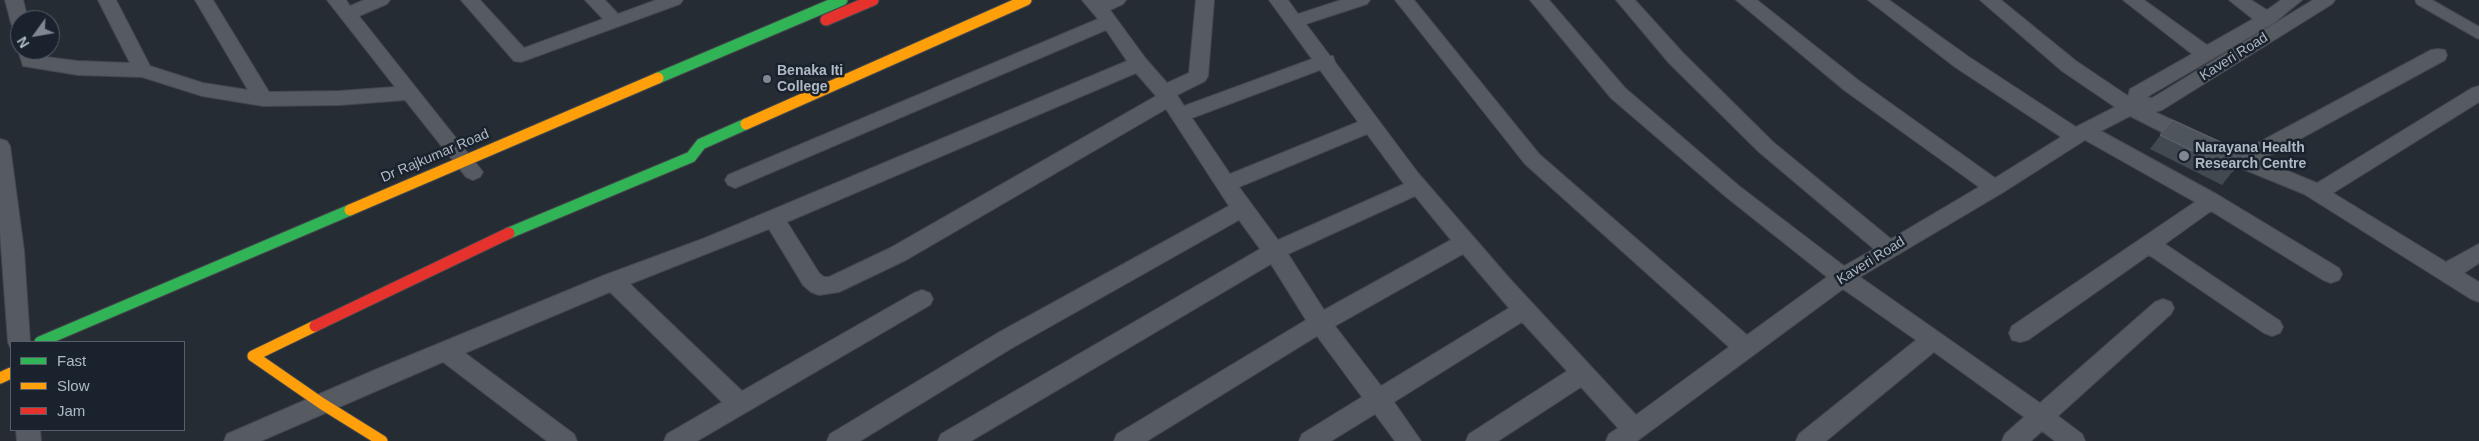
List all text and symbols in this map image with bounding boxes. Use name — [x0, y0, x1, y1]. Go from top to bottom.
north arrow — [10, 10, 60, 60]
street label: Kaveri Road — [2197, 29, 2271, 85]
text: N — [14, 34, 33, 51]
place label: Benaka Iti College — [777, 63, 843, 95]
marker: Benaka Iti College — [761, 73, 773, 85]
street label: Dr Rajkumar Road — [378, 126, 492, 186]
place label: Narayana Health Research Centre — [2195, 140, 2306, 172]
marker: Narayana Health Research Centre — [2177, 149, 2191, 163]
street label: Kaveri Road — [1834, 233, 1908, 289]
legend — [10, 341, 185, 431]
text: Fast — [57, 352, 86, 369]
text: Slow — [57, 377, 90, 394]
text: Jam — [57, 402, 85, 419]

